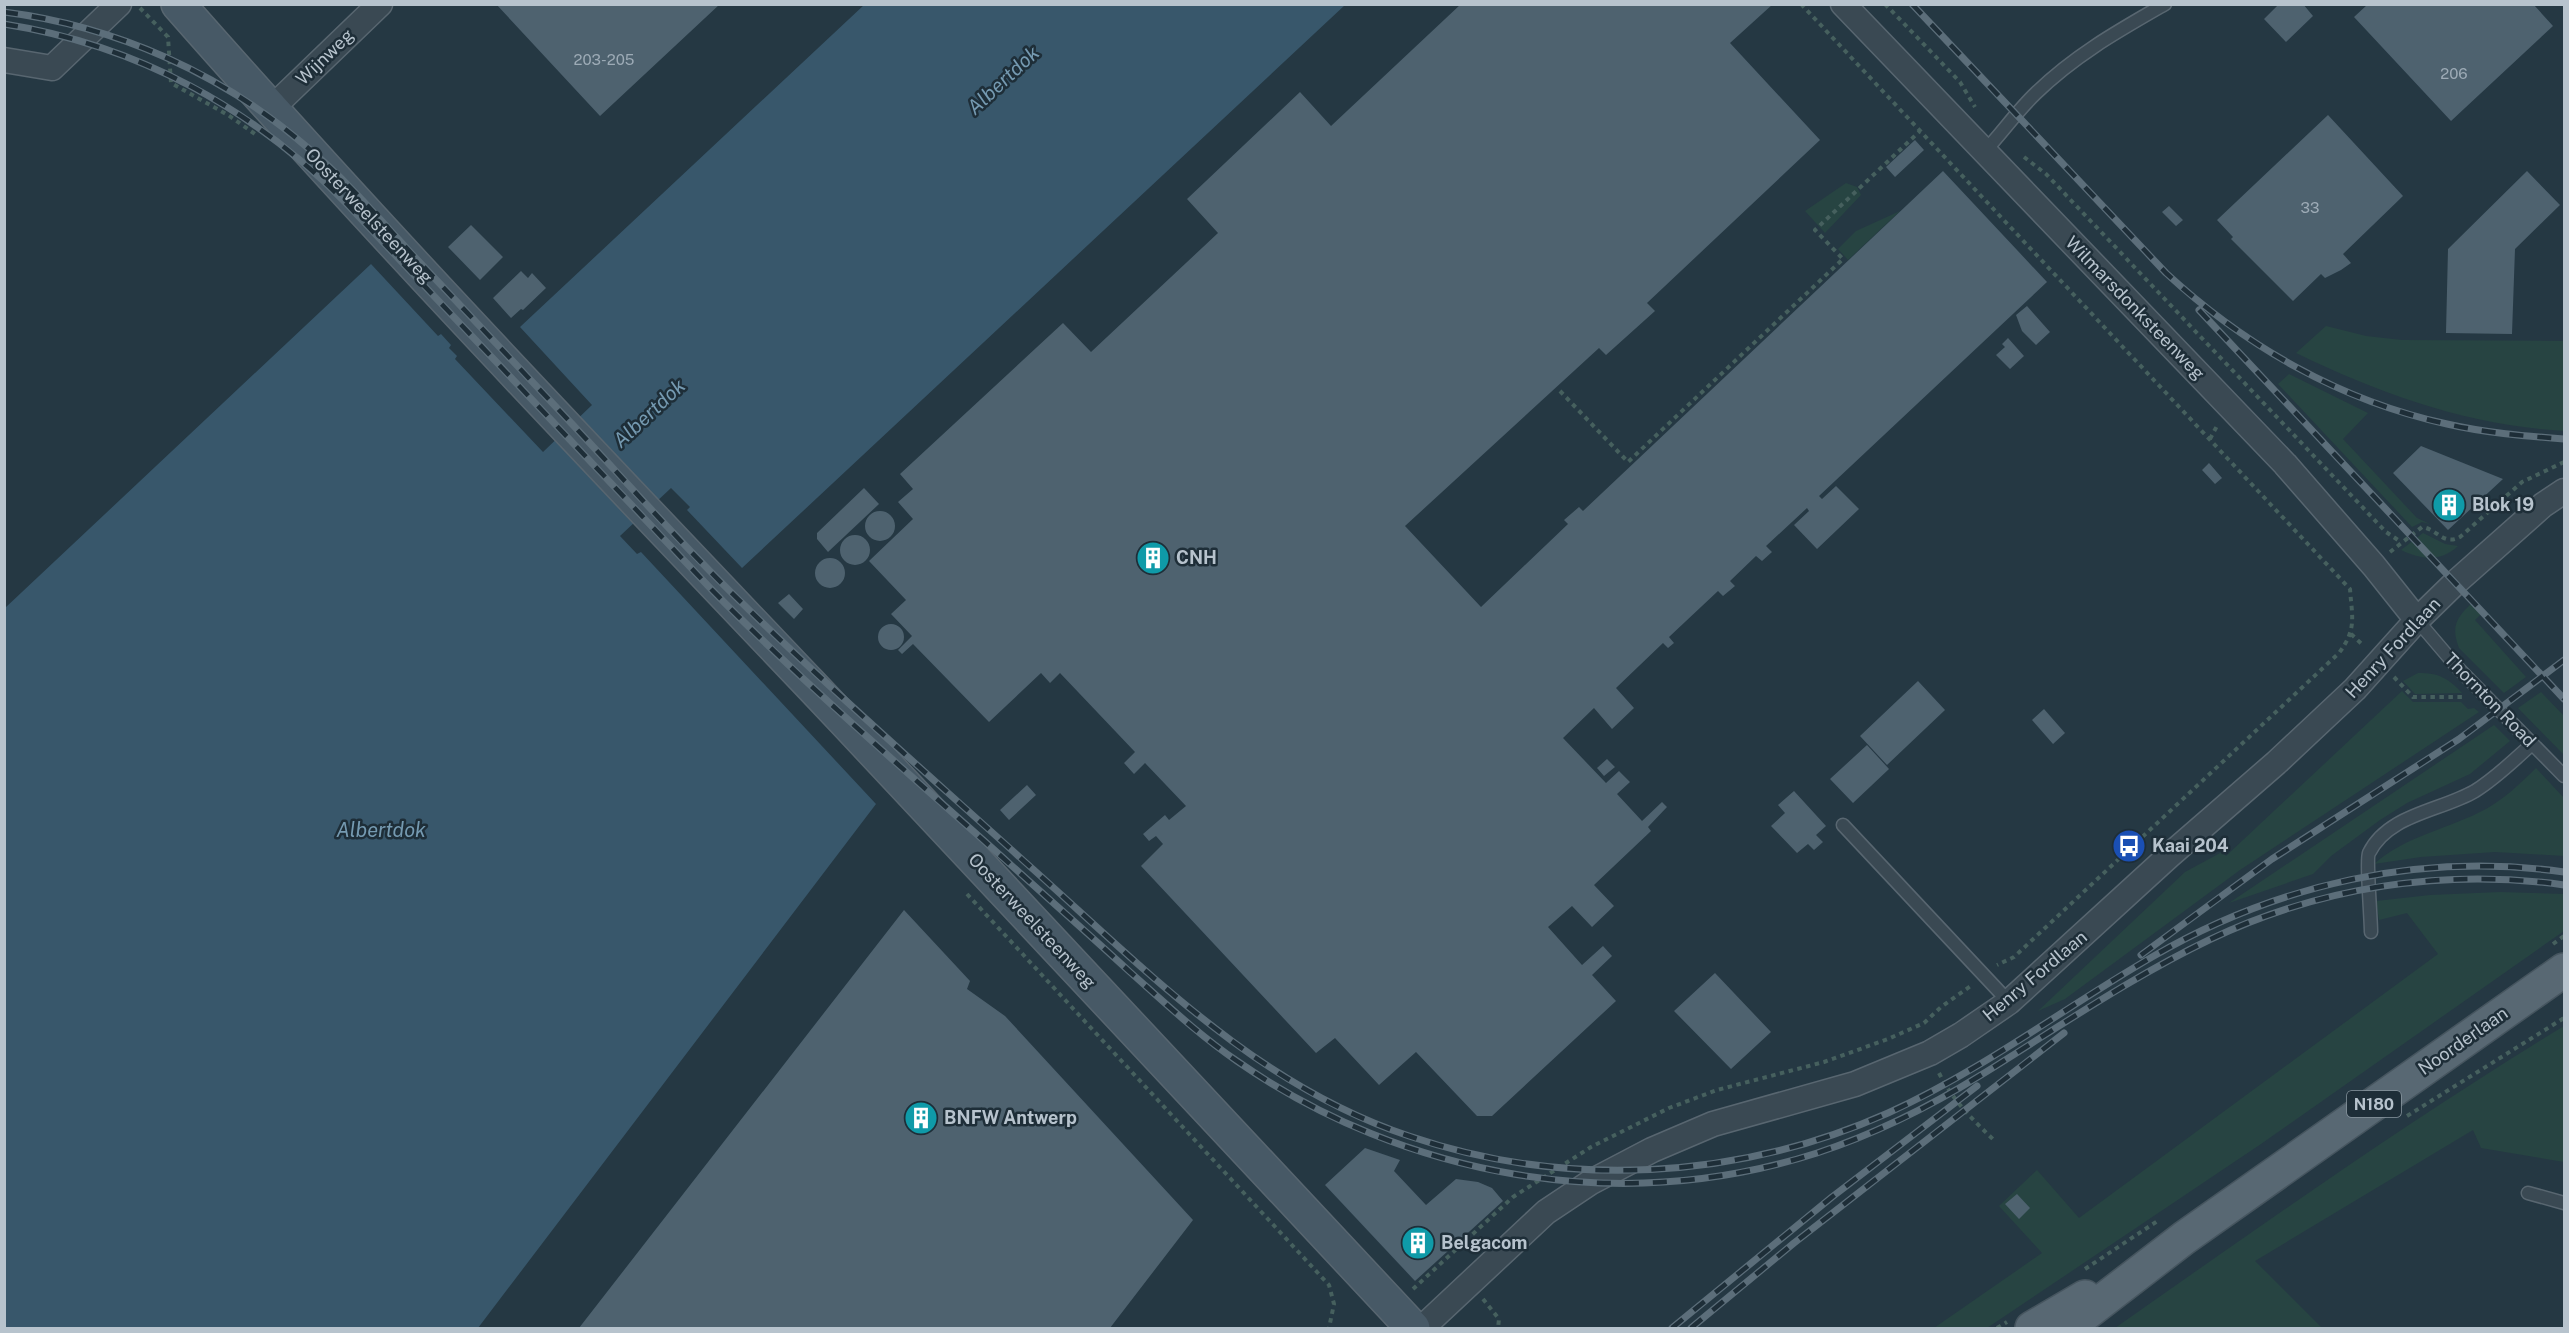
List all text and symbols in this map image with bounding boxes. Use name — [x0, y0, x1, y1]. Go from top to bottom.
street label: Wijnweg — [292, 24, 358, 89]
water label: Albertdok — [962, 41, 1044, 119]
house number: 203-205 — [574, 51, 634, 68]
house number: 206 — [2440, 65, 2468, 82]
street label: Oosterweelsteenweg — [301, 144, 437, 288]
house number: 33 — [2301, 199, 2319, 216]
street label: Wilmarsdonksteenweg — [2061, 232, 2209, 384]
water label: Albertdok — [608, 374, 690, 452]
building icon: Blok 19 — [2431, 487, 2467, 523]
place label: Blok 19 — [2472, 494, 2534, 515]
building icon: CNH — [1135, 540, 1171, 576]
place label: CNH — [1176, 547, 1217, 568]
street label: Henry Fordlaan — [2341, 593, 2444, 702]
street label: Thornton Road — [2440, 648, 2540, 751]
water label: Albertdok — [336, 818, 426, 842]
bus stop icon: Kaai 204 — [2111, 828, 2147, 864]
place label: Kaai 204 — [2152, 835, 2229, 856]
street label: Oosterweelsteenweg — [964, 849, 1100, 993]
street label: Henry Fordlaan — [1978, 926, 2091, 1025]
street label: Noorderlaan — [2414, 1002, 2511, 1079]
road number: N180 — [2347, 1091, 2401, 1117]
building icon: BNFW Antwerp — [903, 1100, 939, 1136]
place label: BNFW Antwerp — [944, 1107, 1077, 1128]
building icon: Belgacom — [1400, 1225, 1436, 1261]
place label: Belgacom — [1441, 1232, 1527, 1253]

